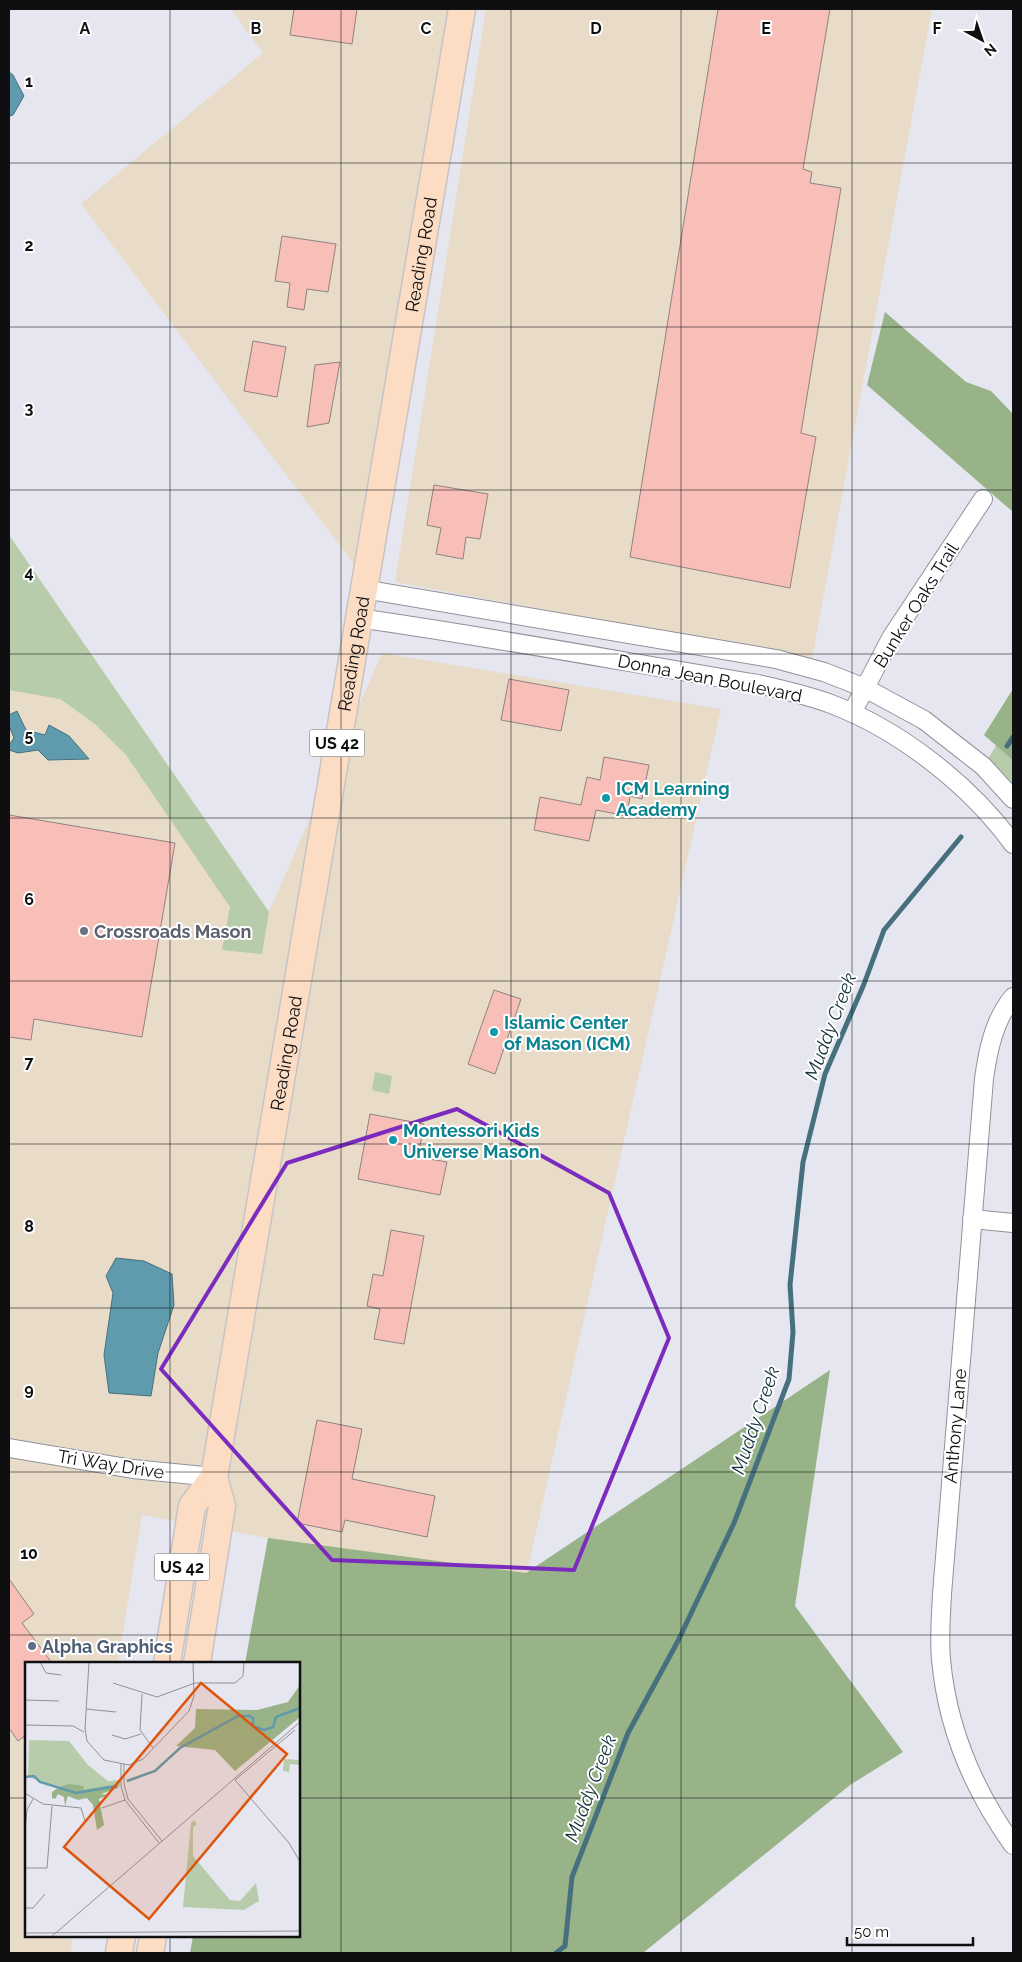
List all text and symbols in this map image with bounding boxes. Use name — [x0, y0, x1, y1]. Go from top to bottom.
north arrow — [957, 15, 1007, 65]
text: A — [80, 19, 91, 38]
text: B — [251, 19, 262, 38]
text: C — [421, 19, 432, 38]
text: D — [590, 19, 602, 38]
text: E — [761, 19, 771, 38]
text: F — [932, 19, 942, 38]
text: N — [981, 40, 1000, 60]
text: 1 — [25, 72, 33, 91]
street label: Reading Road — [400, 195, 441, 314]
text: 2 — [24, 236, 34, 255]
text: 3 — [25, 399, 34, 418]
street label: Bunker Oaks Trail — [869, 539, 963, 671]
text: 4 — [24, 563, 34, 582]
street label: Reading Road — [333, 595, 373, 713]
street label: Donna Jean Boulevard — [616, 650, 804, 706]
text: 5 — [25, 726, 34, 745]
road number: US 42 — [310, 730, 364, 756]
place label: ICM Learning Academy — [616, 778, 730, 820]
marker: ICM Learning Academy — [600, 792, 612, 804]
text: 6 — [24, 890, 34, 909]
place label: Crossroads Mason — [94, 921, 251, 942]
marker: Crossroads Mason — [78, 925, 90, 937]
water label: Muddy Creek — [800, 970, 860, 1082]
street label: Reading Road — [266, 994, 306, 1112]
place label: Islamic Center of Mason (ICM) — [504, 1012, 630, 1054]
marker: Islamic Center of Mason (ICM) — [488, 1026, 500, 1038]
text: 7 — [25, 1053, 34, 1072]
place label: Montessori Kids Universe Mason — [403, 1120, 540, 1162]
marker: Montessori Kids Universe Mason — [387, 1134, 399, 1146]
text: 8 — [24, 1217, 34, 1236]
water label: Muddy Creek — [726, 1363, 784, 1477]
street label: Anthony Lane — [940, 1367, 971, 1484]
text: 9 — [24, 1380, 34, 1399]
street label: Tri Way Drive — [56, 1445, 166, 1483]
text: 10 — [20, 1544, 38, 1563]
road number: US 42 — [154, 1554, 210, 1580]
place label: Alpha Graphics — [42, 1636, 173, 1657]
marker: Alpha Graphics — [26, 1640, 38, 1652]
inset map — [25, 1662, 300, 1937]
water label: Muddy Creek — [560, 1732, 620, 1844]
scale bar — [847, 1914, 973, 1946]
text: 50 m — [854, 1923, 889, 1941]

